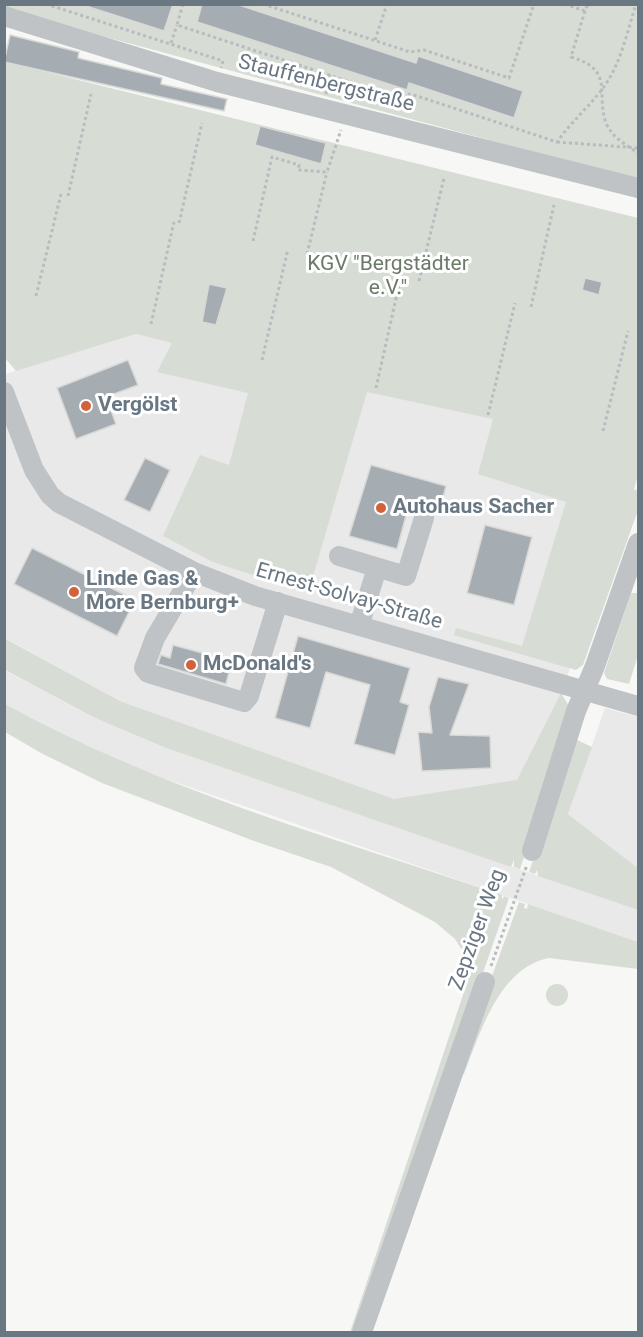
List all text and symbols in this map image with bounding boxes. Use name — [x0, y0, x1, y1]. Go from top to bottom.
street label: Stauffenbergstraße — [235, 50, 417, 118]
park label: KGV "Bergstädter e.V." — [307, 252, 469, 302]
place label: Vergölst — [98, 393, 177, 419]
marker: Vergölst — [79, 399, 93, 413]
place label: Autohaus Sacher — [393, 495, 554, 521]
marker: Autohaus Sacher — [374, 501, 388, 515]
street label: Ernest-Solvay-Straße — [253, 558, 445, 636]
place label: Linde Gas & More Bernburg+ — [86, 567, 239, 617]
marker: Linde Gas & More Bernburg+ — [67, 585, 81, 599]
place label: McDonald's — [203, 652, 311, 678]
marker: McDonald's — [184, 658, 198, 672]
street label: Zepziger Weg — [444, 866, 512, 994]

